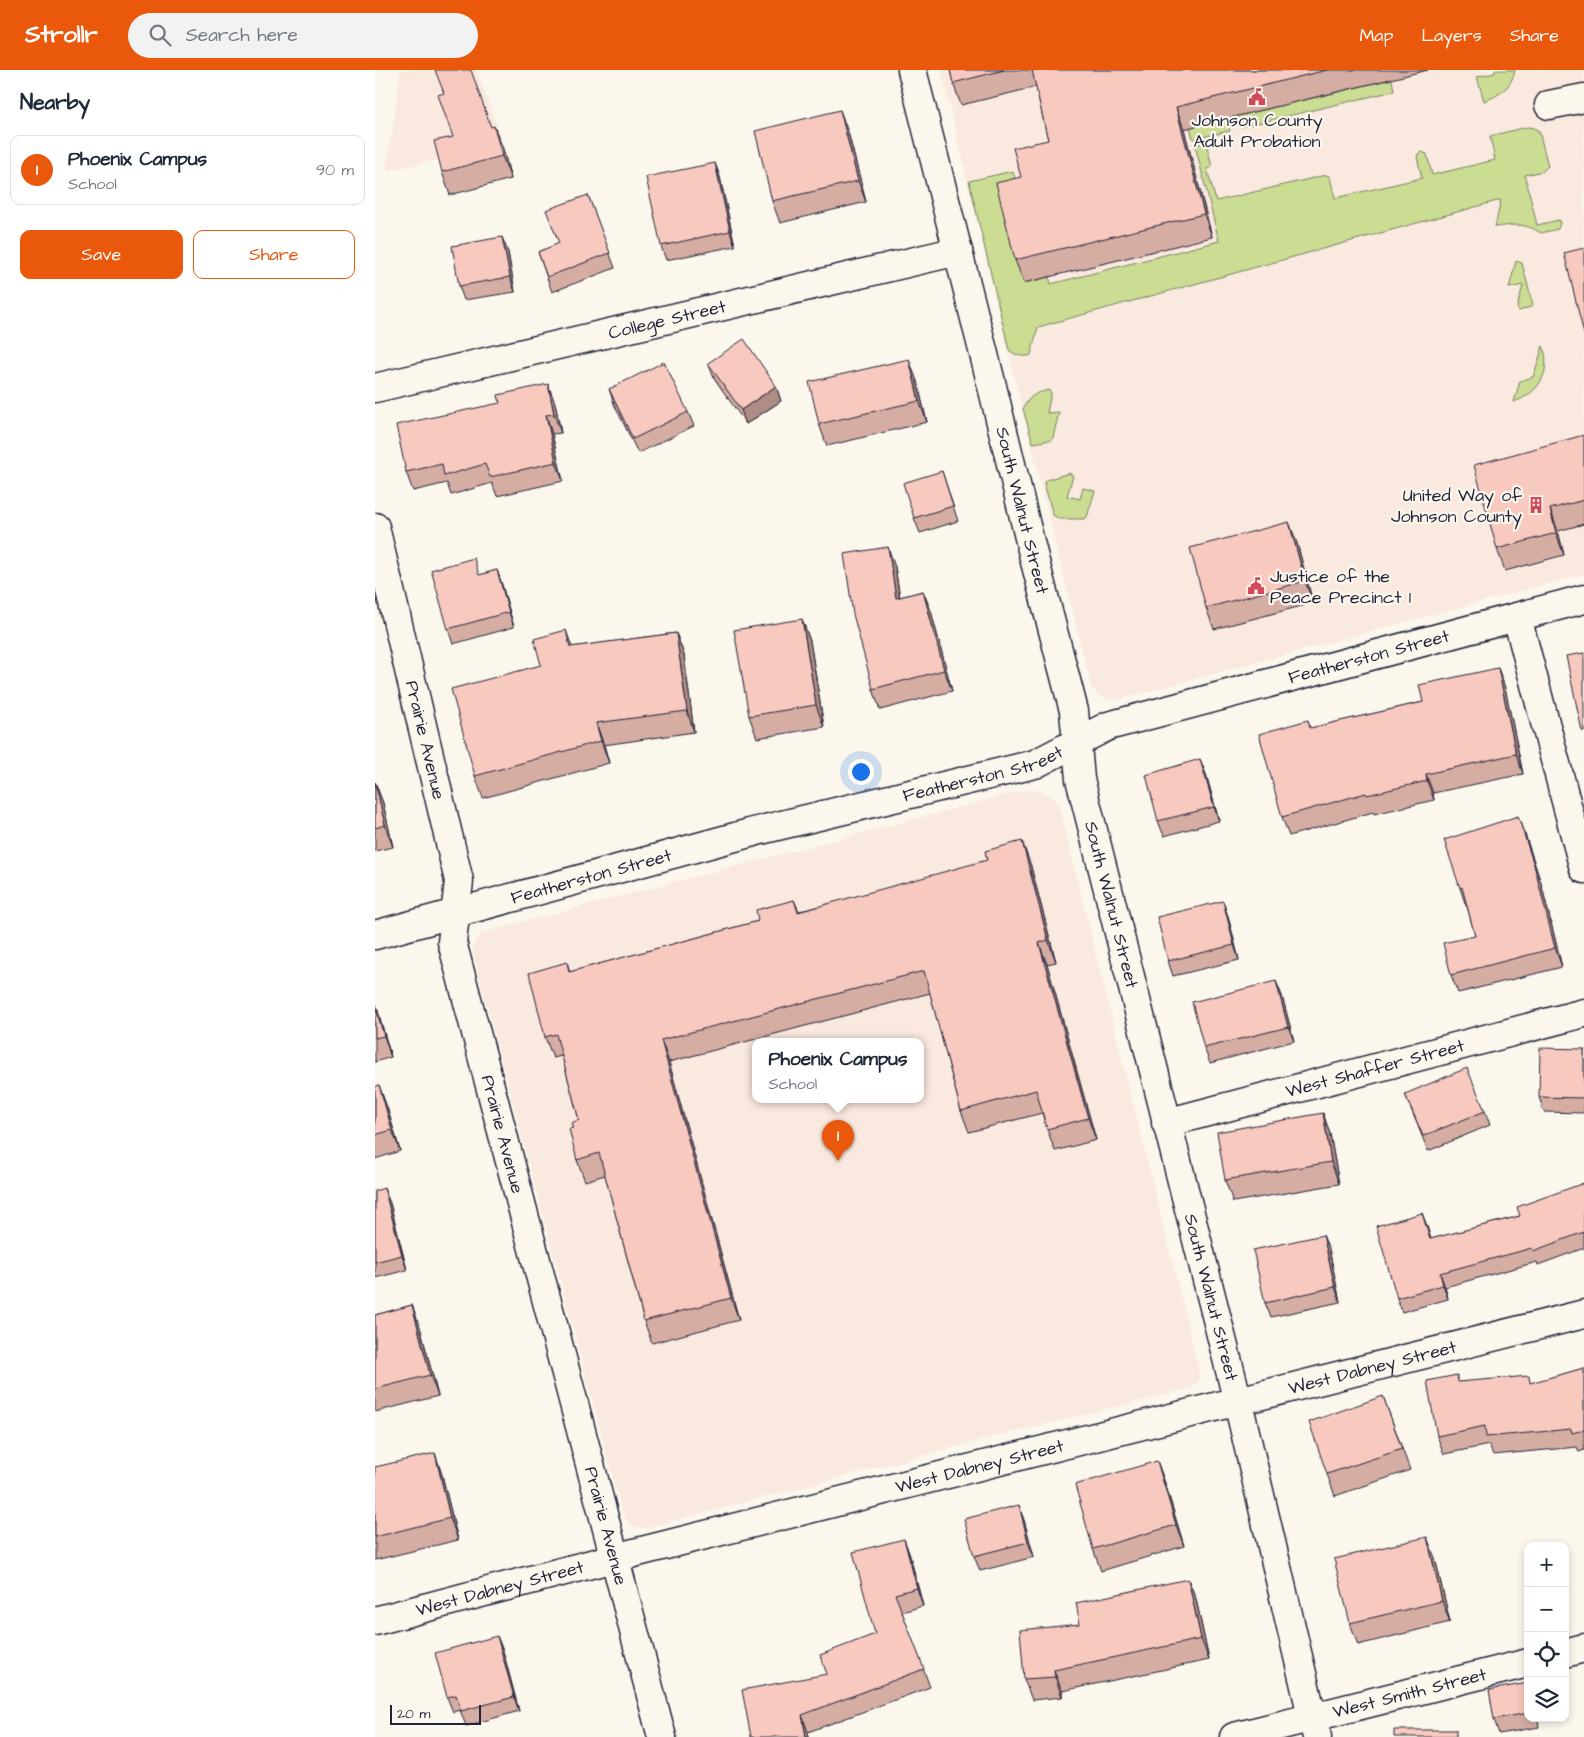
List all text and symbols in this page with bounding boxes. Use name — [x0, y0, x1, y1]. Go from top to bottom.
search box — [128, 13, 478, 58]
text: Strollr — [25, 18, 98, 52]
icon: search — [146, 21, 174, 49]
text: Search here — [186, 22, 298, 49]
text: Map — [1359, 23, 1393, 48]
text: Layers — [1421, 23, 1482, 48]
text: Share — [1510, 23, 1559, 48]
public building icon: Johnson County Adult Probation — [1247, 87, 1267, 107]
text: Nearby — [20, 88, 90, 117]
place label: Johnson County Adult Probation — [1191, 108, 1323, 154]
text: Phoenix Campus — [68, 146, 207, 173]
text: 1 — [36, 159, 38, 181]
text: 90 m — [316, 159, 354, 181]
text: School — [68, 173, 117, 195]
button: Save — [20, 230, 183, 279]
button: Share — [193, 230, 355, 279]
street label: College Street — [606, 294, 729, 346]
street label: South Walnut Street — [989, 424, 1055, 597]
place label: United Way of Johnson County — [1391, 483, 1522, 530]
building icon: United Way of Johnson County — [1526, 495, 1546, 515]
place label: Justice of the Peace Precinct 1 — [1270, 564, 1411, 610]
public building icon: Justice of the Peace Precinct 1 — [1246, 576, 1266, 596]
street label: Featherston Street — [1286, 623, 1453, 690]
street label: Prairie Avenue — [399, 678, 451, 802]
street label: Featherston Street — [900, 739, 1068, 808]
your location — [848, 759, 874, 785]
street label: South Walnut Street — [1078, 819, 1145, 992]
street label: Featherston Street — [508, 843, 675, 910]
street label: West Shaffer Street — [1283, 1033, 1468, 1104]
popup — [752, 1038, 924, 1103]
text: Phoenix Campus — [768, 1046, 908, 1073]
street label: Prairie Avenue — [475, 1072, 530, 1196]
text: School — [768, 1073, 817, 1095]
pin: 1 — [822, 1120, 854, 1161]
street label: South Walnut Street — [1178, 1211, 1244, 1384]
street label: West Dabney Street — [1286, 1334, 1460, 1401]
street label: West Dabney Street — [893, 1433, 1067, 1500]
street label: Prairie Avenue — [578, 1464, 633, 1588]
map controls — [1524, 1542, 1569, 1722]
button: + — [1524, 1542, 1569, 1587]
street label: West Dabney Street — [413, 1554, 587, 1623]
button: − — [1524, 1587, 1569, 1632]
button: locate — [1524, 1632, 1569, 1677]
street label: West Smith Street — [1330, 1662, 1490, 1725]
button: layers — [1524, 1677, 1569, 1722]
scale bar — [390, 1702, 481, 1725]
text: 20 m — [397, 1704, 430, 1724]

